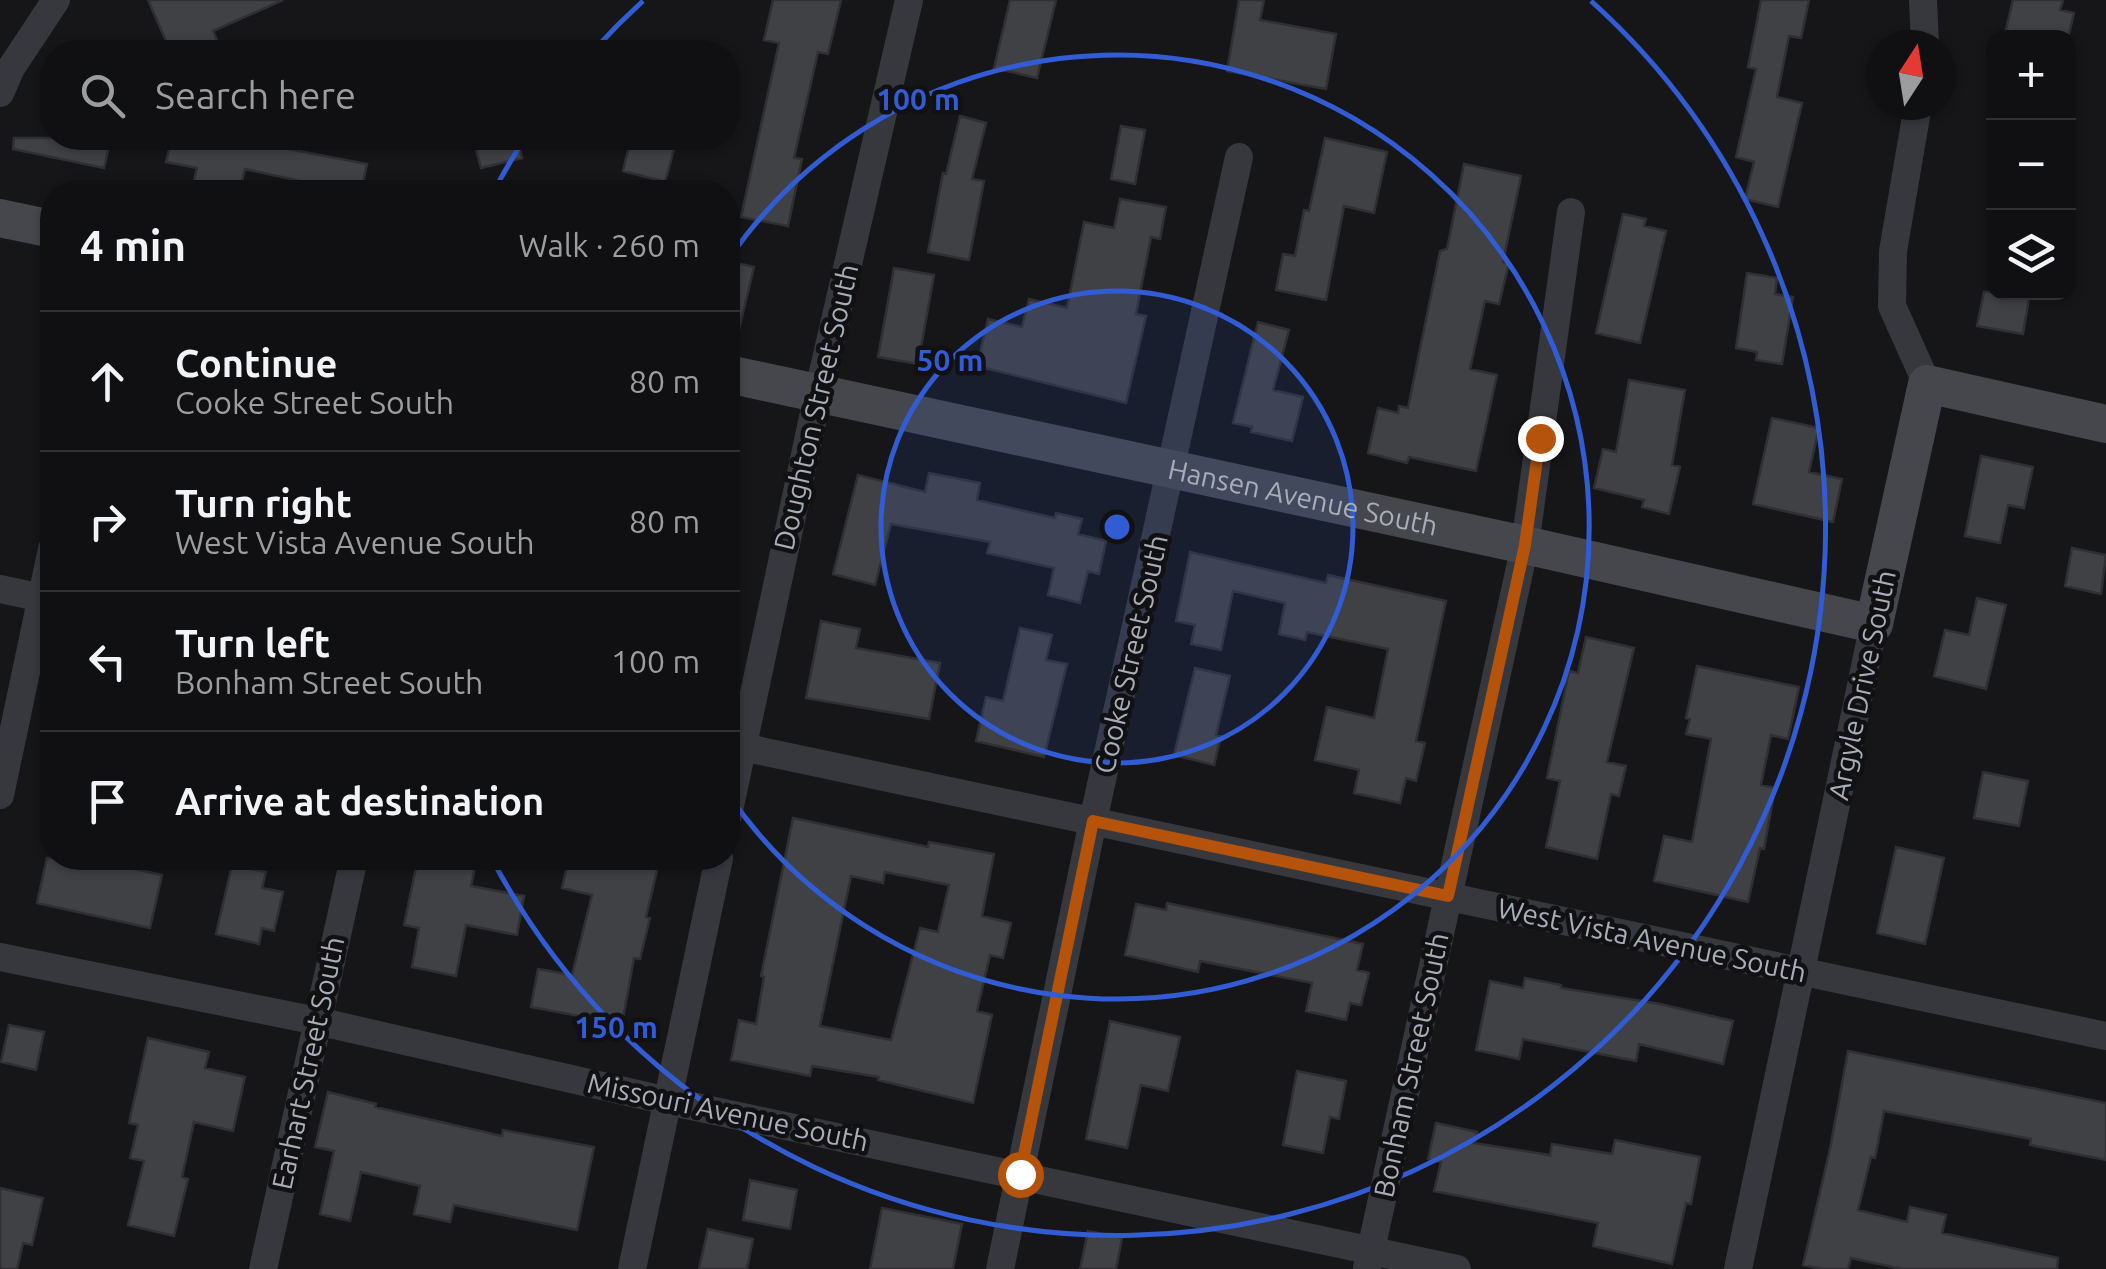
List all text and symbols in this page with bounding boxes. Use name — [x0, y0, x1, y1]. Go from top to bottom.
north arrow — [1866, 30, 1956, 120]
map controls — [1986, 30, 2076, 300]
button: + — [1986, 30, 2076, 120]
search box — [40, 40, 740, 150]
icon: search — [75, 68, 130, 123]
text: Search here — [155, 74, 356, 116]
text: 100 m — [876, 82, 960, 116]
button: − — [1986, 120, 2076, 210]
button: layers — [1986, 210, 2076, 300]
text: 4 min — [80, 222, 186, 269]
text: Walk · 260 m — [518, 227, 700, 263]
street label: Doughton Street South — [768, 261, 864, 553]
text: Continue — [175, 342, 337, 384]
text: 50 m — [917, 343, 983, 377]
icon: ahead — [80, 354, 135, 409]
text: 80 m — [629, 363, 700, 399]
text: Cooke Street South — [175, 384, 454, 420]
route end — [1518, 416, 1564, 462]
street label: Hansen Avenue South — [1165, 453, 1441, 541]
text: Turn right — [175, 482, 352, 524]
icon: right — [80, 494, 135, 549]
text: 80 m — [629, 503, 700, 539]
centre of rings — [1099, 509, 1135, 545]
text: West Vista Avenue South — [175, 524, 535, 560]
street label: Cooke Street South — [1088, 531, 1173, 776]
street label: Argyle Drive South — [1822, 567, 1901, 803]
text: Turn left — [175, 622, 330, 664]
icon: left — [80, 634, 135, 689]
text: 100 m — [611, 643, 700, 679]
text: Bonham Street South — [175, 664, 483, 700]
icon: arrive — [80, 774, 135, 829]
text: Arrive at destination — [175, 780, 544, 822]
street label: West Vista Avenue South — [1495, 892, 1809, 987]
street label: Bonham Street South — [1367, 930, 1454, 1200]
street label: Earhart Street South — [266, 934, 349, 1192]
text: 150 m — [574, 1010, 658, 1044]
street label: Missouri Avenue South — [585, 1067, 871, 1156]
route start — [998, 1152, 1044, 1198]

